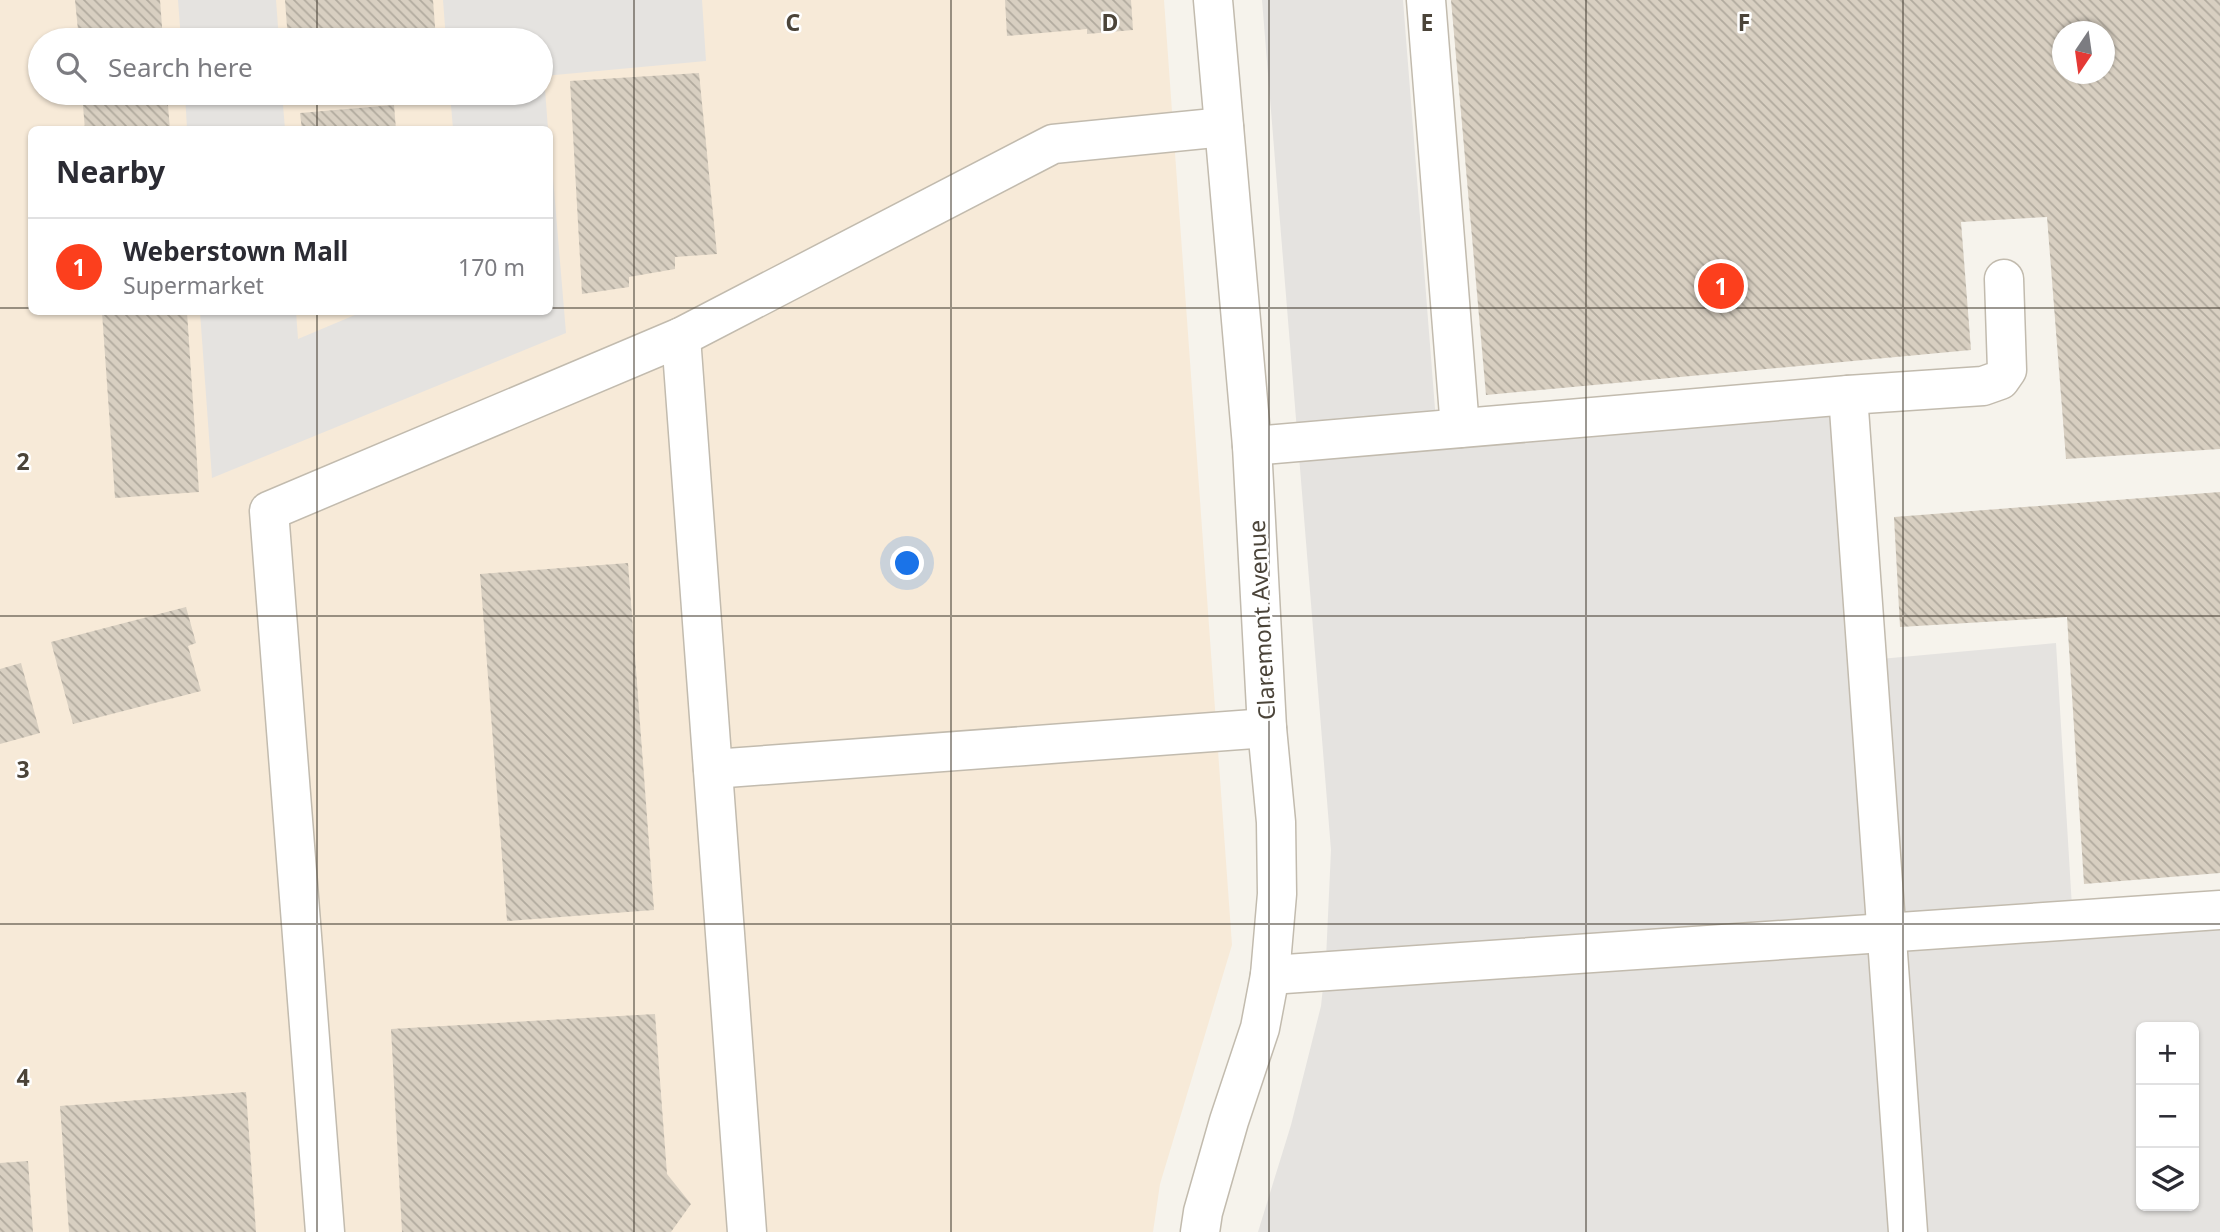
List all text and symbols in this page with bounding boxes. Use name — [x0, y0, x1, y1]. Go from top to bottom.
text: C — [786, 6, 801, 38]
text: D — [1102, 6, 1118, 38]
text: E — [1421, 6, 1433, 38]
text: F — [1738, 6, 1750, 38]
north arrow — [2052, 21, 2115, 84]
search box — [28, 28, 553, 105]
icon: search — [52, 48, 90, 86]
text: Search here — [108, 49, 253, 85]
text: Nearby — [56, 151, 165, 192]
text: Weberstown Mall — [123, 233, 348, 269]
text: 1 — [72, 251, 86, 283]
text: 170 m — [458, 251, 525, 283]
pin: 1 — [1698, 260, 1744, 312]
text: Supermarket — [123, 269, 264, 301]
text: 2 — [16, 445, 30, 477]
street label: Claremont Avenue — [1240, 519, 1282, 721]
your location — [890, 546, 924, 580]
text: 3 — [16, 753, 30, 785]
map controls — [2136, 1022, 2199, 1211]
button: + — [2136, 1022, 2199, 1085]
text: 4 — [16, 1061, 30, 1093]
button: − — [2136, 1085, 2199, 1148]
button: layers — [2136, 1148, 2199, 1211]

